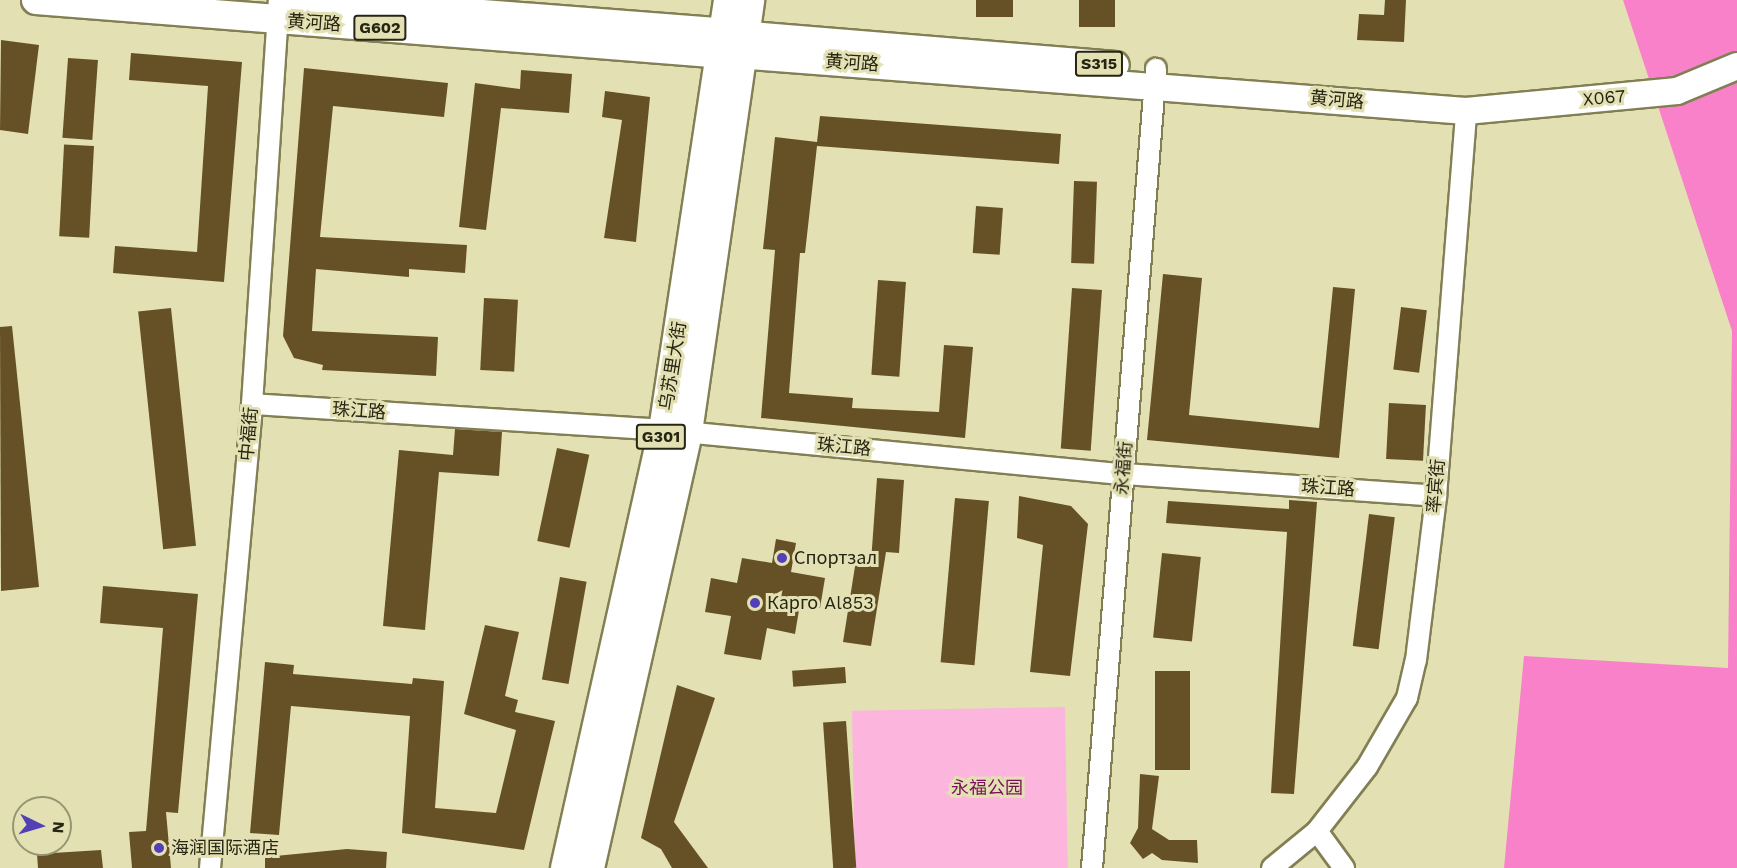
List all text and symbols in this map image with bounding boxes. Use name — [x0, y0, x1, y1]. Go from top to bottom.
street label: 黄河路 — [286, 10, 342, 36]
road number: G602 — [353, 15, 407, 41]
street label: 黄河路 — [824, 50, 880, 76]
road number: S315 — [1074, 51, 1124, 77]
street label: X067 — [1582, 85, 1626, 111]
street label: 黄河路 — [1309, 87, 1365, 113]
street label: 乌苏里大街 — [655, 320, 691, 412]
street label: 珠江路 — [331, 398, 387, 424]
street label: 中福街 — [236, 406, 262, 462]
road number: G301 — [636, 424, 686, 450]
street label: 珠江路 — [816, 434, 872, 460]
street label: 永福街 — [1111, 440, 1137, 496]
street label: 率宾街 — [1423, 458, 1449, 514]
street label: 珠江路 — [1300, 475, 1356, 501]
place label: Спортзал — [794, 547, 877, 569]
marker: Спортзал — [775, 551, 789, 565]
place label: Карго Al853 — [767, 592, 874, 614]
marker: Карго Al853 — [748, 596, 762, 610]
park label: 永福公园 — [951, 777, 1023, 799]
north arrow — [12, 796, 72, 856]
text: N — [48, 821, 68, 834]
place label: 海润国际酒店 — [171, 837, 279, 859]
marker: 海润国际酒店 — [152, 841, 166, 855]

